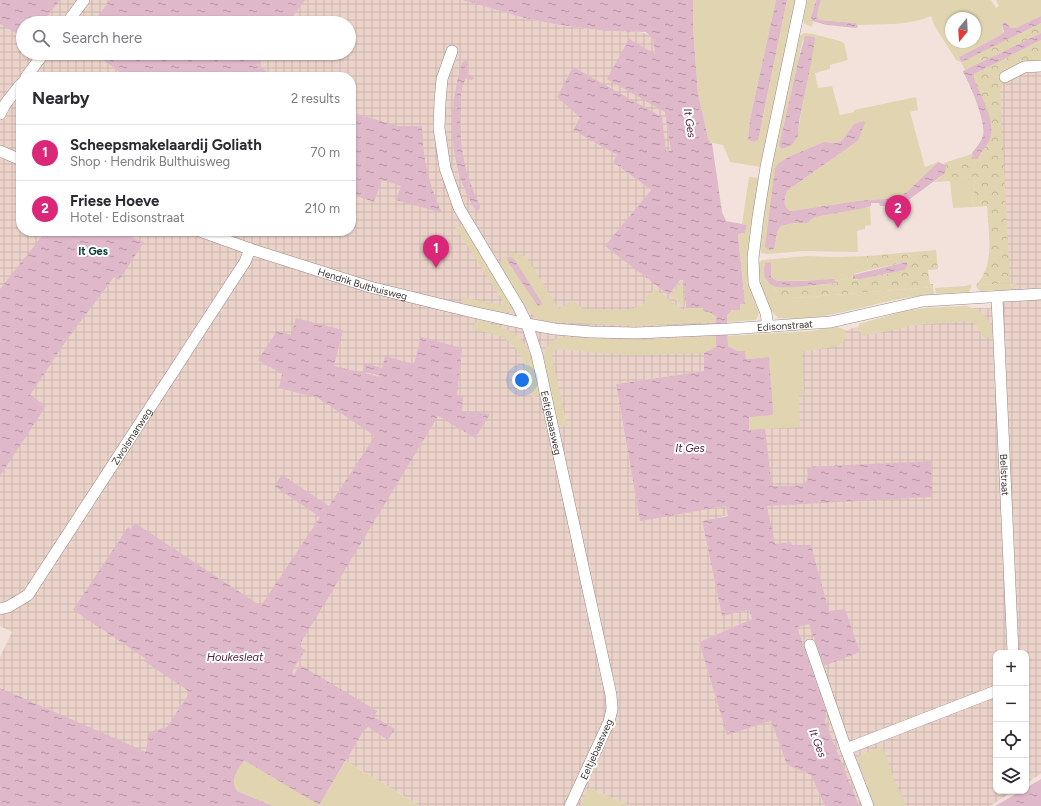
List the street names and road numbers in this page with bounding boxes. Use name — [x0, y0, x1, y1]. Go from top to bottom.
street label: Hendrik Bulthuisweg — [316, 265, 409, 303]
street label: Edisonstraat — [757, 317, 814, 334]
street label: Eeltjebaasweg — [538, 389, 565, 456]
street label: Zwolsmanweg — [109, 406, 155, 467]
street label: Bellstraat — [997, 454, 1012, 496]
street label: Eeltjebaasweg — [577, 717, 616, 782]

